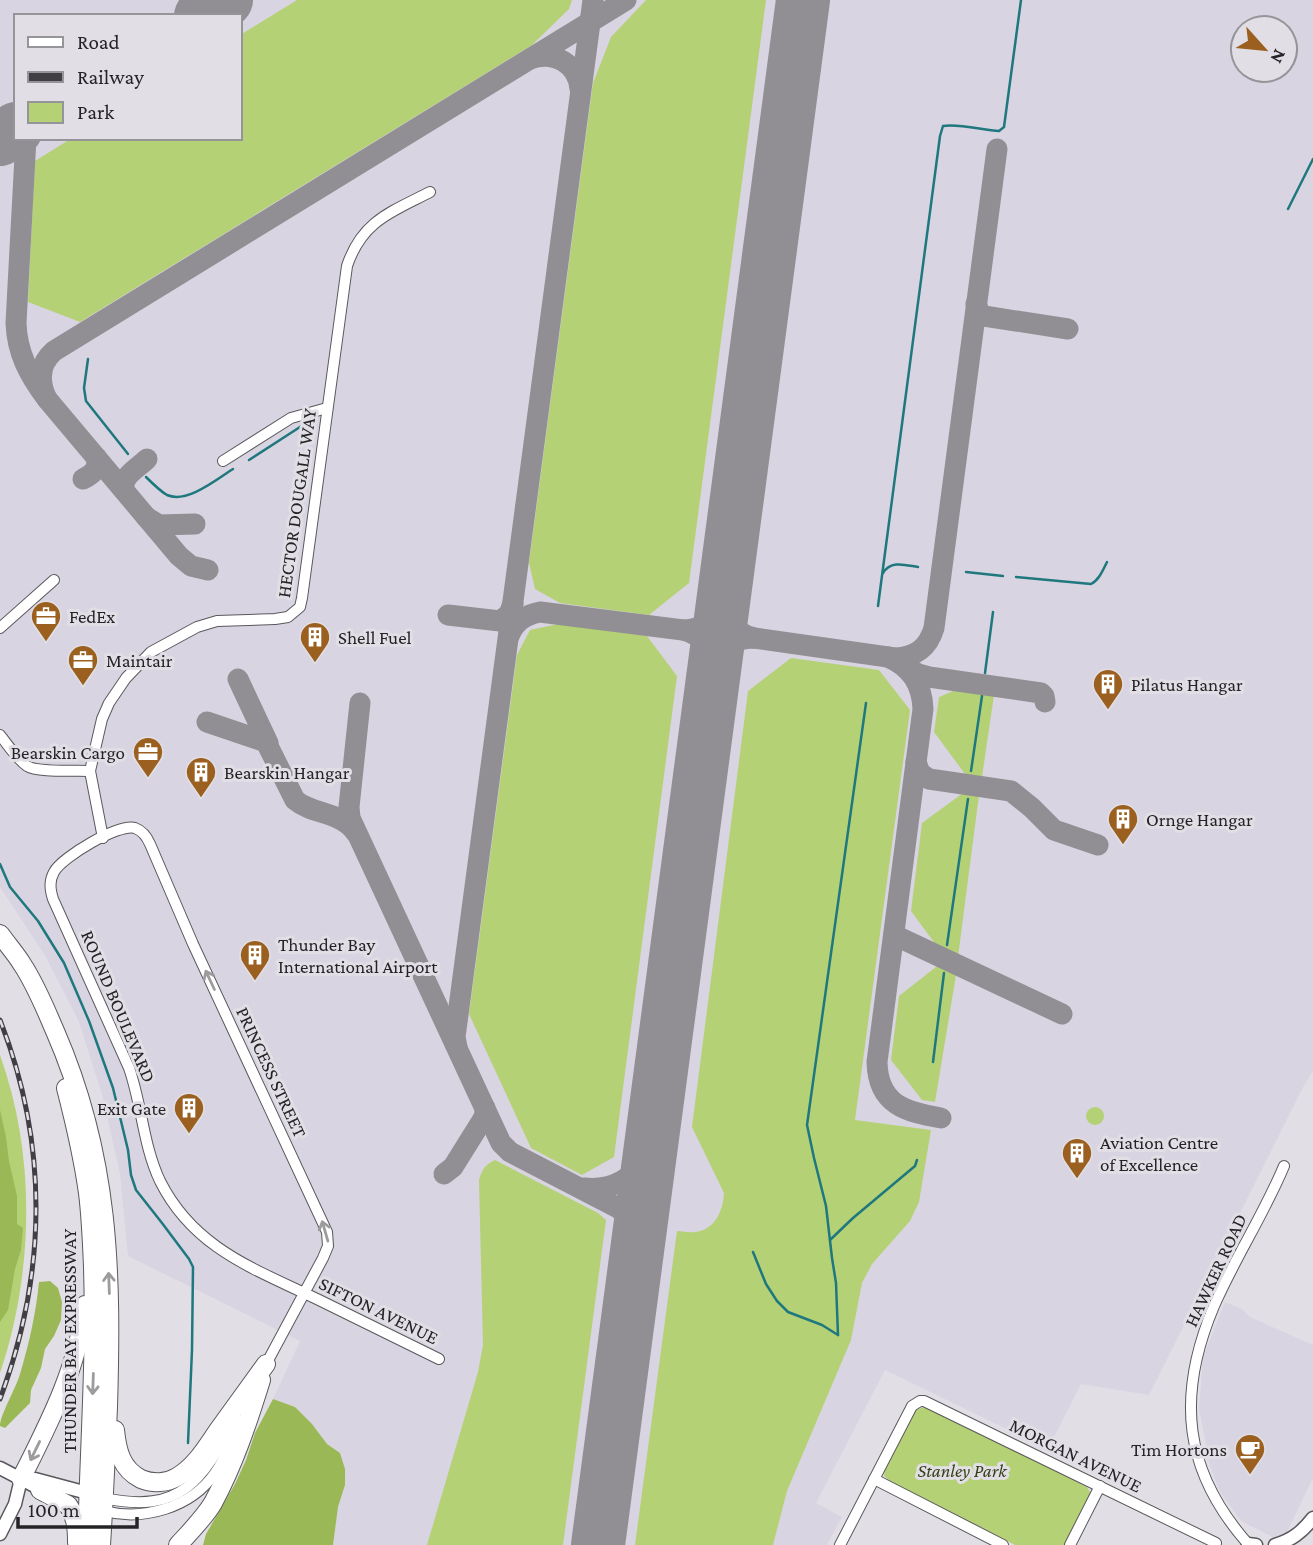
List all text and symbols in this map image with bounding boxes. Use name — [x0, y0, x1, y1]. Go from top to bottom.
legend — [14, 14, 242, 140]
north arrow — [1229, 14, 1299, 84]
text: Road — [77, 30, 120, 54]
text: N — [1266, 46, 1291, 67]
text: Railway — [77, 65, 144, 89]
text: Park — [77, 100, 114, 124]
street label: HECTOR DOUGALL WAY — [273, 406, 320, 599]
office icon: FedEx — [29, 599, 63, 643]
place label: FedEx — [69, 606, 115, 627]
building icon: Shell Fuel — [298, 620, 332, 664]
place label: Shell Fuel — [338, 627, 411, 648]
office icon: Maintair — [66, 643, 100, 687]
place label: Maintair — [106, 650, 173, 671]
building icon: Pilatus Hangar — [1091, 667, 1125, 711]
place label: Pilatus Hangar — [1131, 674, 1243, 695]
office icon: Bearskin Cargo — [131, 735, 165, 779]
place label: Bearskin Cargo — [11, 742, 125, 763]
building icon: Bearskin Hangar — [184, 755, 218, 799]
place label: Bearskin Hangar — [224, 762, 350, 783]
building icon: Ornge Hangar — [1106, 802, 1140, 846]
place label: Ornge Hangar — [1146, 809, 1253, 830]
street label: ROUND BOULEVARD — [77, 927, 160, 1085]
place label: Thunder Bay International Airport — [278, 934, 438, 977]
building icon: Thunder Bay International Airport — [238, 938, 272, 982]
one-way arrow — [203, 970, 216, 991]
street label: PRINCESS STREET — [232, 1004, 311, 1142]
building icon: Exit Gate — [172, 1091, 206, 1135]
place label: Exit Gate — [97, 1098, 166, 1119]
place label: Aviation Centre of Excellence — [1100, 1132, 1218, 1175]
building icon: Aviation Centre of Excellence — [1060, 1136, 1094, 1180]
street label: HAWKER ROAD — [1180, 1210, 1251, 1330]
one-way arrow — [318, 1221, 331, 1243]
street label: THUNDER BAY EXPRESSWAY — [59, 1228, 80, 1453]
one-way arrow — [103, 1272, 116, 1295]
street label: SIFTON AVENUE — [316, 1273, 442, 1348]
one-way arrow — [86, 1372, 99, 1395]
street label: MORGAN AVENUE — [1006, 1414, 1145, 1497]
cafe icon: Tim Hortons — [1233, 1432, 1267, 1476]
place label: Tim Hortons — [1131, 1439, 1227, 1460]
one-way arrow — [28, 1440, 42, 1461]
park label: Stanley Park — [917, 1460, 1007, 1481]
scale bar — [18, 1486, 136, 1530]
text: 100 m — [28, 1498, 80, 1522]

